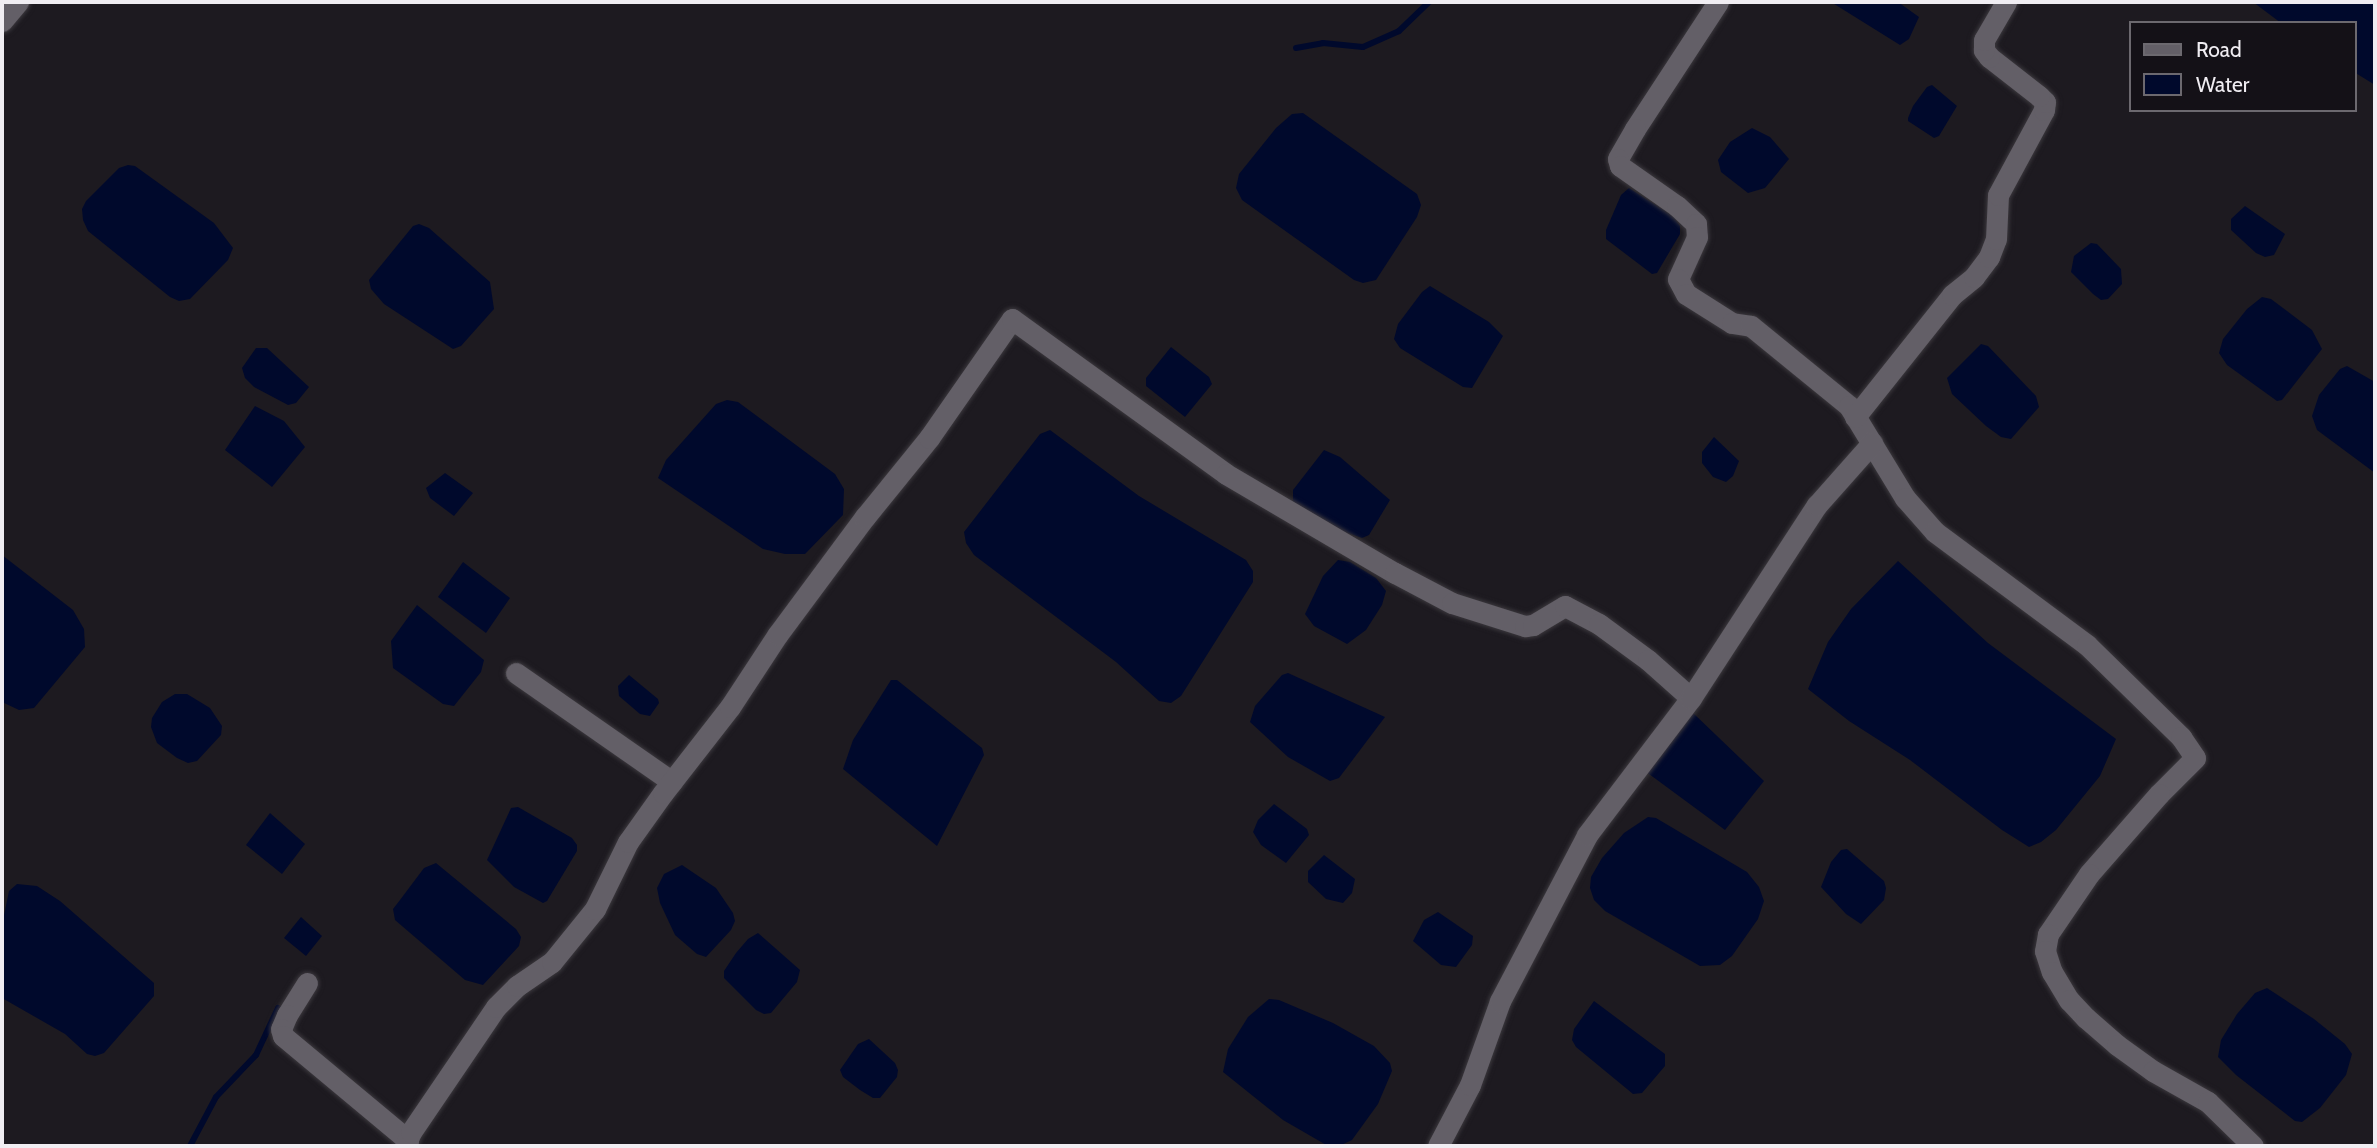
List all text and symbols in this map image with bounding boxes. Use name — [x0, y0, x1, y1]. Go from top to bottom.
legend — [2128, 21, 2356, 112]
text: Road — [2196, 37, 2242, 62]
text: Water — [2196, 72, 2249, 97]

